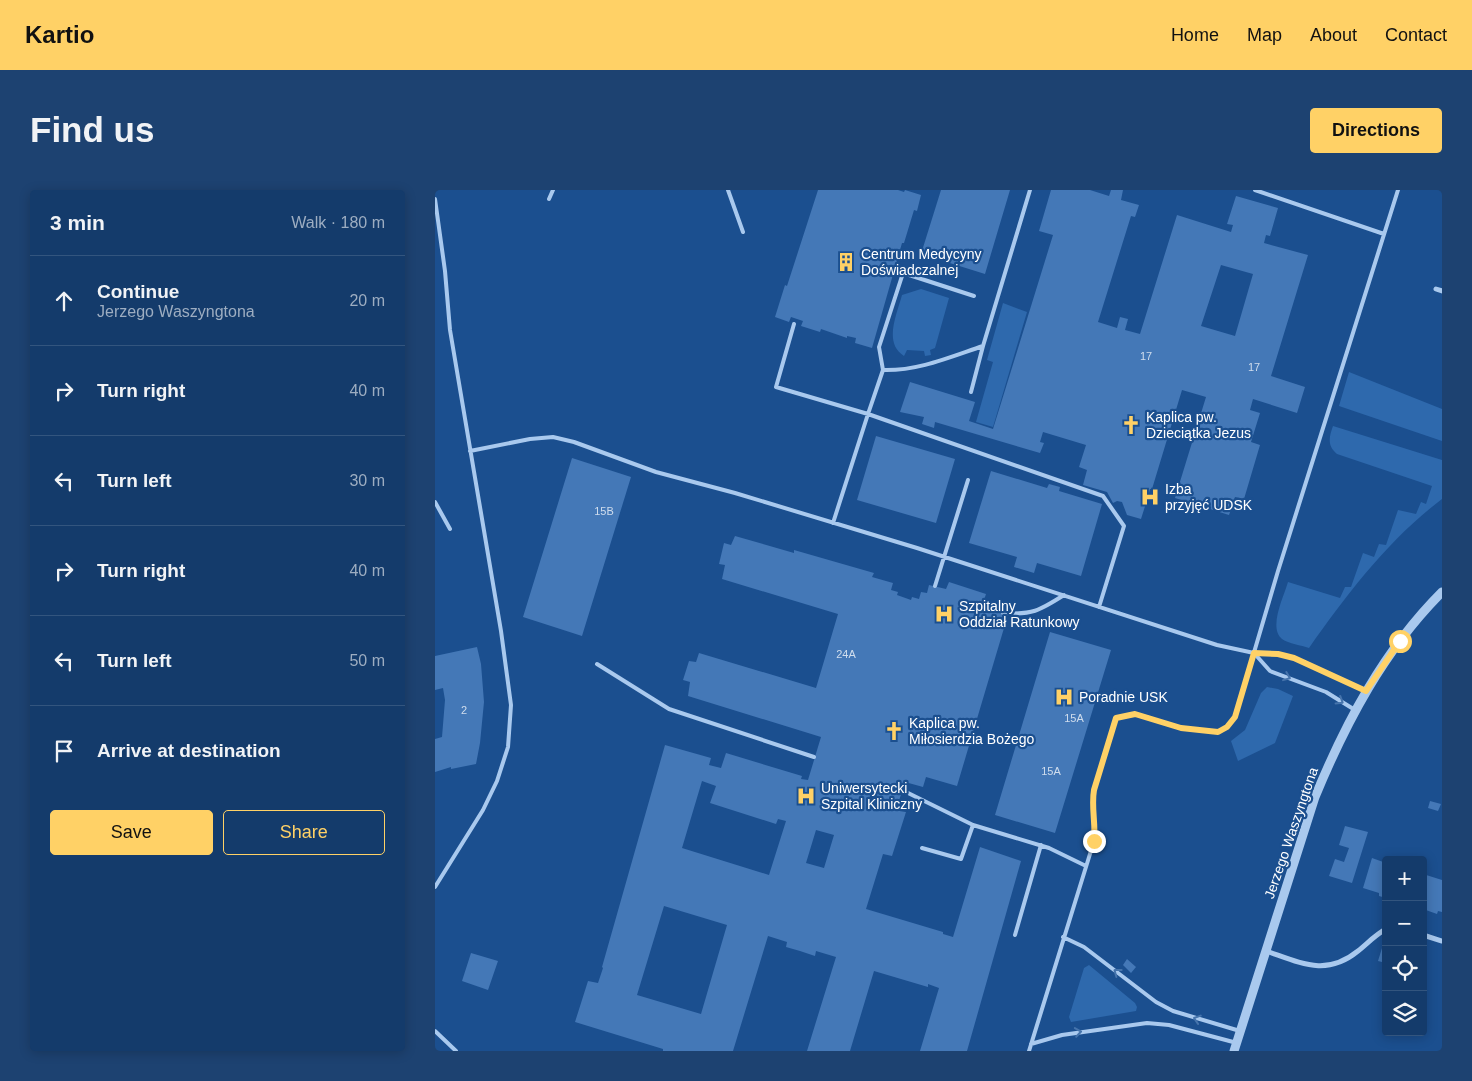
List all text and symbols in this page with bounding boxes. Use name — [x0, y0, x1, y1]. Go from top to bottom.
text: Kartio — [25, 21, 94, 48]
text: Home — [1171, 25, 1219, 45]
text: Map — [1247, 25, 1282, 45]
text: About — [1310, 25, 1357, 45]
text: Contact — [1385, 25, 1447, 45]
button: Directions — [1310, 108, 1442, 153]
text: Find us — [30, 110, 154, 149]
text: 3 min — [50, 211, 105, 234]
text: Walk · 180 m — [291, 214, 385, 231]
place label: Centrum Medycyny Doświadczalnej — [861, 246, 982, 278]
building icon: Centrum Medycyny Doświadczalnej — [835, 251, 857, 273]
text: Continue — [97, 281, 179, 302]
icon: ahead — [50, 287, 78, 315]
text: 20 m — [349, 292, 385, 309]
text: Jerzego Waszyngtona — [97, 303, 255, 320]
house number: 17 — [1140, 350, 1152, 362]
house number: 17 — [1248, 361, 1260, 373]
icon: right — [50, 377, 78, 405]
text: Turn right — [97, 380, 185, 401]
text: 40 m — [349, 382, 385, 399]
place label: Kaplica pw. Dzieciątka Jezus — [1146, 409, 1251, 441]
church icon: Kaplica pw. Dzieciątka Jezus — [1120, 414, 1142, 436]
icon: left — [50, 467, 78, 495]
text: Turn left — [97, 470, 172, 491]
text: 30 m — [349, 472, 385, 489]
place label: Izba przyjęć UDSK — [1165, 481, 1253, 513]
hospital icon: Izba przyjęć UDSK — [1139, 486, 1161, 508]
house number: 15B — [594, 505, 614, 517]
icon: right — [50, 557, 78, 585]
text: Turn right — [97, 560, 185, 581]
text: 40 m — [349, 562, 385, 579]
place label: Szpitalny Oddział Ratunkowy — [959, 598, 1080, 630]
hospital icon: Szpitalny Oddział Ratunkowy — [933, 603, 955, 625]
route start — [1389, 630, 1412, 653]
icon: left — [50, 647, 78, 675]
house number: 24A — [836, 648, 856, 660]
text: Turn left — [97, 650, 172, 671]
text: 50 m — [349, 652, 385, 669]
one-way arrow — [1282, 671, 1291, 682]
hospital icon: Poradnie USK — [1053, 686, 1075, 708]
place label: Poradnie USK — [1079, 689, 1168, 705]
one-way arrow — [1335, 694, 1344, 704]
house number: 2 — [461, 704, 467, 716]
house number: 15A — [1064, 712, 1084, 724]
place label: Kaplica pw. Miłosierdzia Bożego — [909, 715, 1034, 747]
church icon: Kaplica pw. Miłosierdzia Bożego — [883, 720, 905, 742]
icon: arrive — [50, 737, 78, 765]
text: Arrive at destination — [97, 740, 281, 761]
house number: 15A — [1041, 765, 1061, 777]
street label: Jerzego Waszyngtona — [1261, 765, 1321, 901]
place label: Uniwersytecki Szpital Kliniczny — [821, 780, 922, 812]
hospital icon: Uniwersytecki Szpital Kliniczny — [795, 785, 817, 807]
button: Save — [50, 810, 213, 855]
button: Share — [223, 810, 385, 855]
route end — [1083, 830, 1106, 853]
map controls — [1382, 856, 1427, 1036]
button: + — [1382, 856, 1427, 901]
button: − — [1382, 901, 1427, 946]
button: locate — [1382, 946, 1427, 991]
one-way arrow — [1114, 970, 1123, 978]
button: layers — [1382, 991, 1427, 1036]
one-way arrow — [1194, 1015, 1202, 1025]
one-way arrow — [1074, 1028, 1083, 1038]

